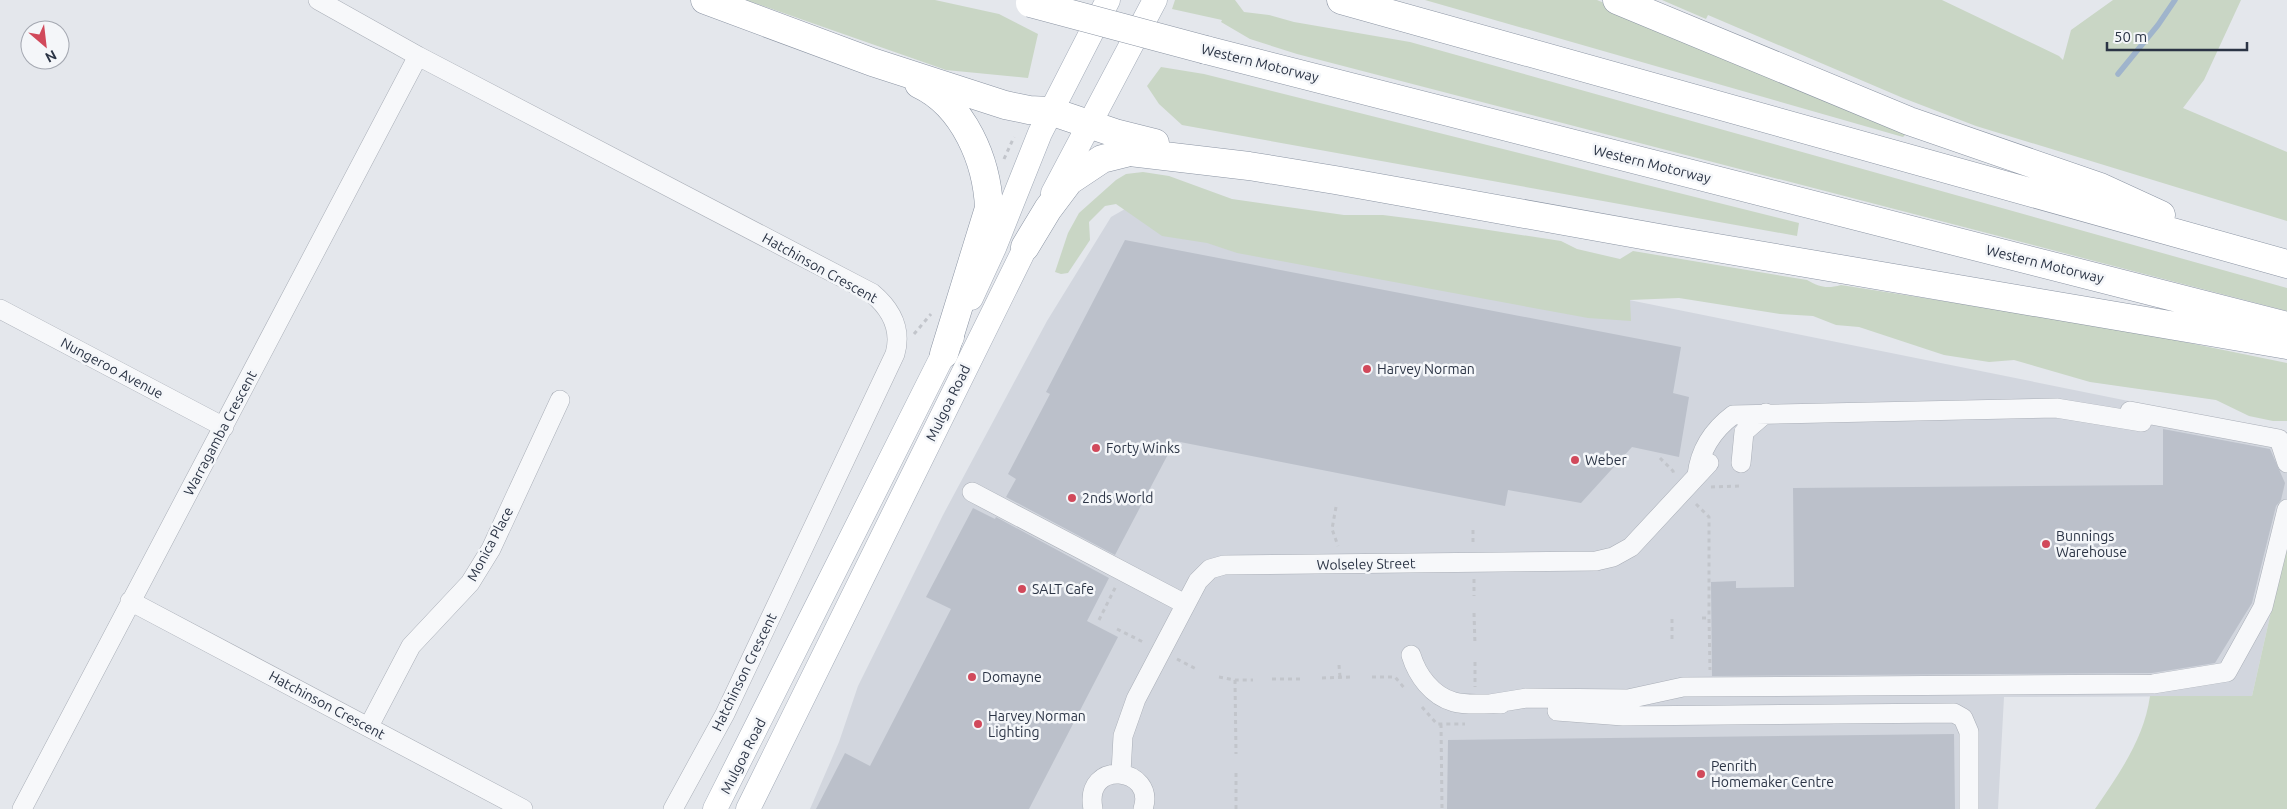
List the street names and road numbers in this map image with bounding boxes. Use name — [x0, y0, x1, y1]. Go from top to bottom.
street label: Western Motorway — [1200, 41, 1321, 85]
street label: Western Motorway — [1592, 142, 1713, 186]
street label: Hatchinson Crescent — [760, 230, 881, 307]
street label: Western Motorway — [1985, 242, 2106, 286]
street label: Nungeroo Avenue — [58, 334, 166, 402]
street label: Mulgoa Road — [923, 362, 973, 444]
street label: Warragamba Crescent — [180, 367, 260, 498]
street label: Monica Place — [464, 504, 516, 584]
street label: Wolseley Street — [1316, 555, 1416, 573]
street label: Hatchinson Crescent — [708, 610, 780, 734]
street label: Hatchinson Crescent — [266, 668, 388, 743]
street label: Mulgoa Road — [717, 716, 769, 796]

